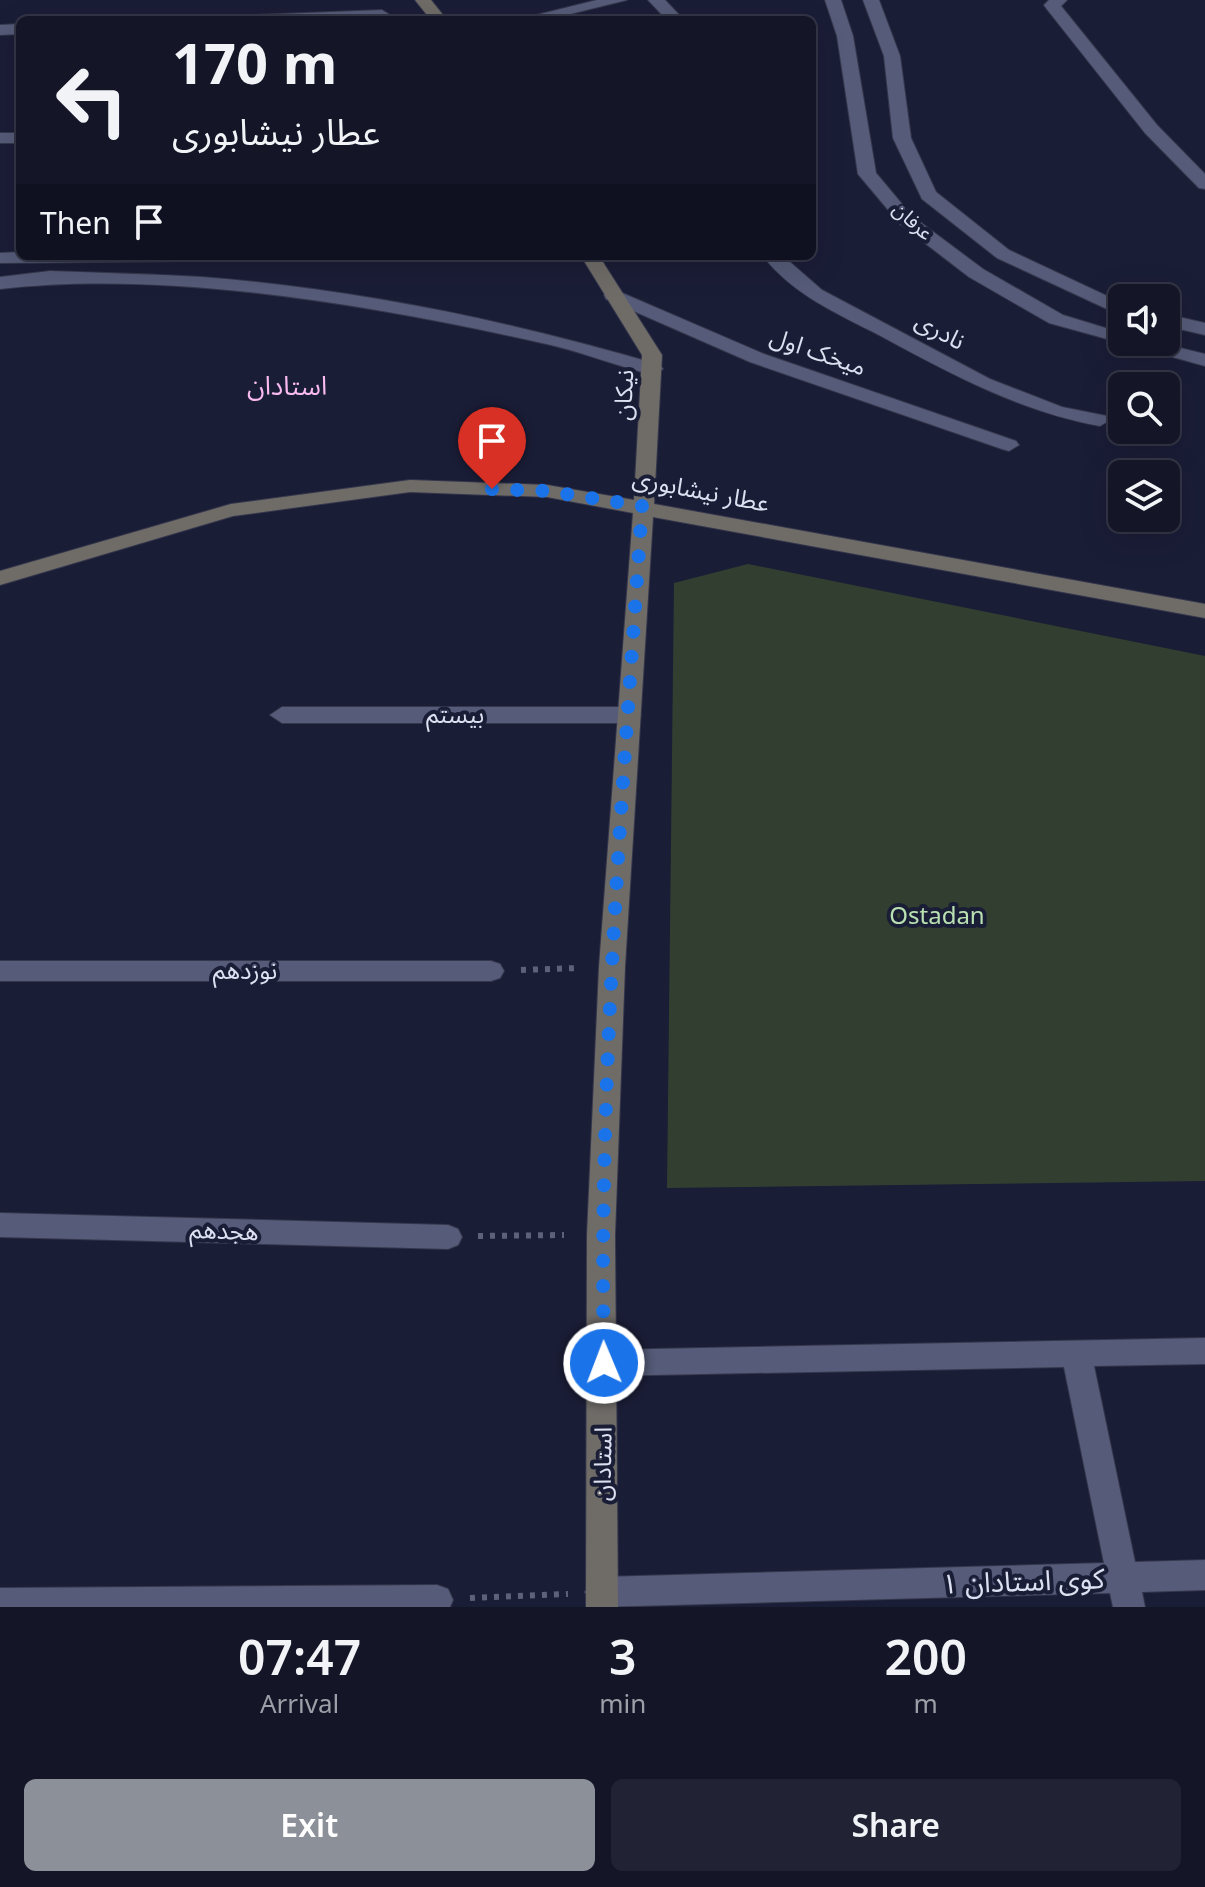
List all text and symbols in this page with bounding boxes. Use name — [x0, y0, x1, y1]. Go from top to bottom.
text: 170 m — [172, 24, 337, 100]
icon: left — [40, 48, 144, 152]
text: عطار نیشابوری — [172, 107, 380, 156]
street label: عرفان — [887, 195, 939, 246]
icon: arrive — [127, 200, 171, 244]
text: Then — [40, 202, 111, 243]
map controls — [1108, 284, 1180, 532]
button: sound — [1108, 284, 1180, 356]
street label: نادری — [910, 303, 971, 356]
street label: میخک اول — [766, 319, 871, 382]
district label: استادان — [247, 367, 327, 403]
street label: نیکان — [605, 369, 640, 421]
button: search — [1108, 372, 1180, 444]
pin — [458, 407, 526, 489]
icon: arrive — [470, 419, 514, 463]
street label: عطار نیشابوری — [630, 460, 773, 519]
button: layers — [1108, 460, 1180, 532]
street label: بیستم — [426, 697, 484, 732]
park label: Ostadan — [889, 898, 985, 931]
street label: نوزدهم — [213, 953, 277, 988]
street label: هجدهم — [189, 1212, 259, 1249]
position arrow — [562, 1321, 646, 1405]
street label: استادان — [584, 1427, 619, 1501]
street label: کوی استادان ۱ — [941, 1558, 1106, 1602]
text: 07:47 — [238, 1624, 361, 1689]
text: 3 — [609, 1624, 637, 1689]
text: 200 — [885, 1624, 967, 1689]
text: Arrival — [260, 1685, 339, 1721]
text: min — [599, 1685, 646, 1721]
text: m — [914, 1685, 938, 1721]
button: Exit — [24, 1779, 595, 1871]
button: Share — [611, 1779, 1181, 1871]

